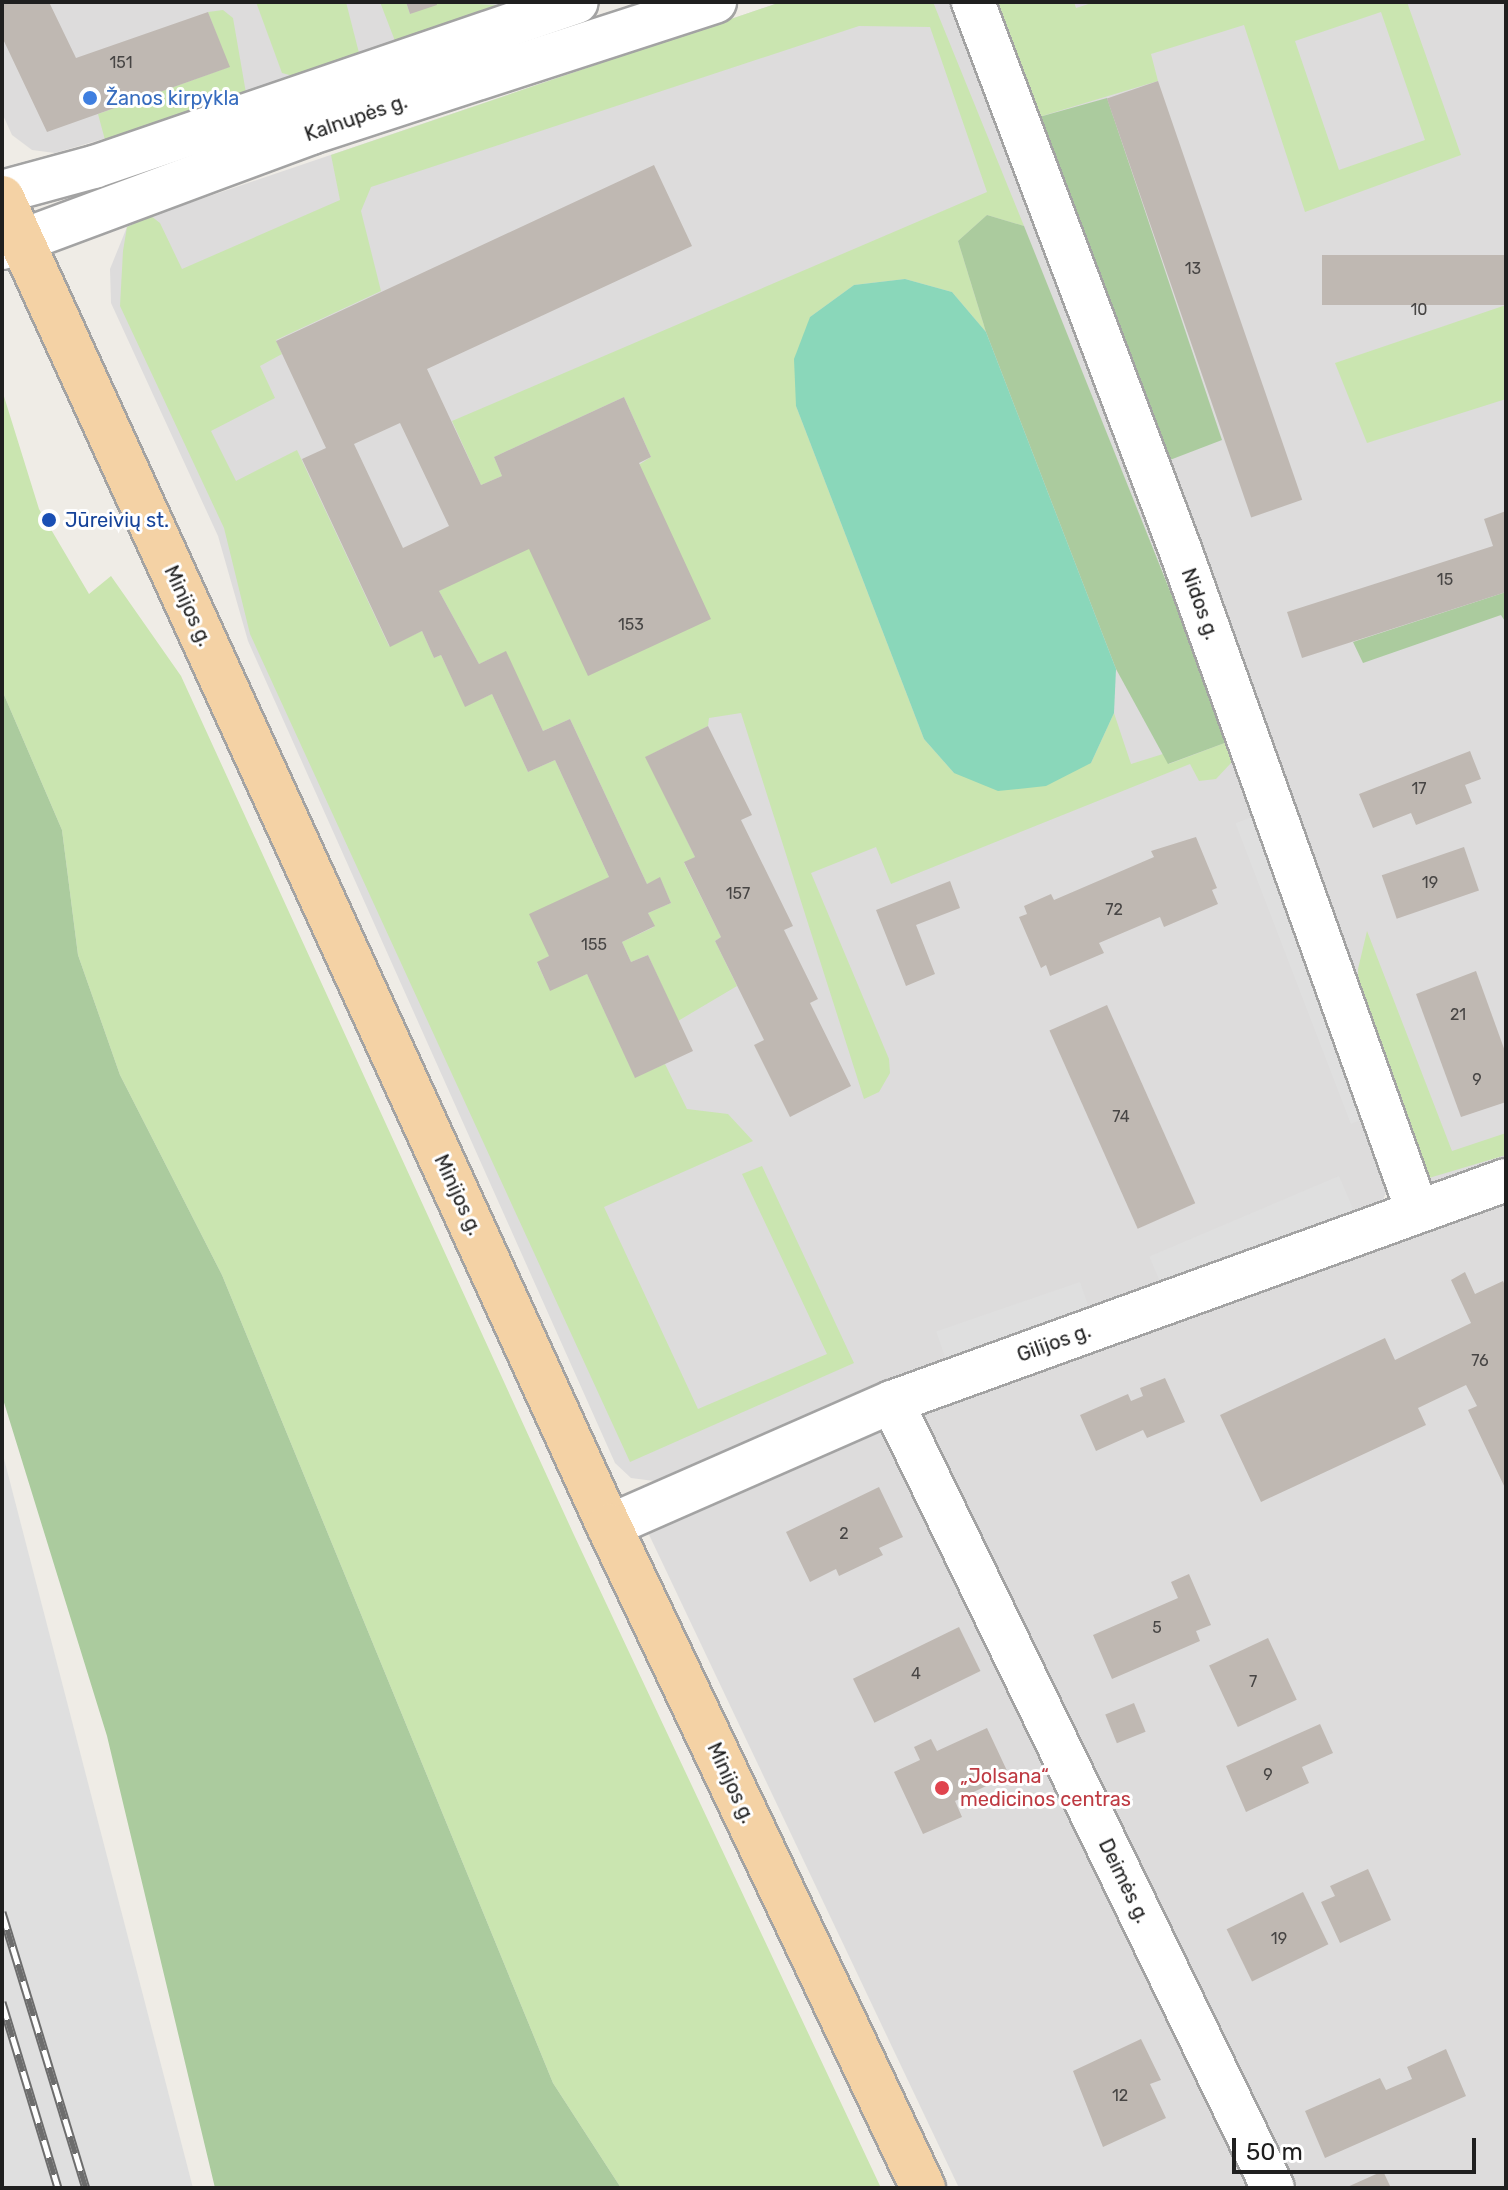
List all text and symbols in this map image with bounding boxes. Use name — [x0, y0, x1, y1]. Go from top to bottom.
house number: 151 — [110, 53, 132, 73]
place label: Žanos kirpykla — [106, 86, 239, 110]
marker: Žanos kirpykla — [81, 89, 99, 107]
street label: Kalnupės g. — [301, 89, 411, 147]
house number: 13 — [1185, 259, 1201, 279]
house number: 10 — [1410, 300, 1428, 320]
place label: Jūreivių st. — [65, 508, 169, 532]
marker: Jūreivių st. — [40, 511, 58, 529]
street label: Minijos g. — [159, 562, 217, 650]
street label: Nidos g. — [1176, 565, 1224, 643]
house number: 15 — [1437, 570, 1453, 590]
house number: 153 — [618, 615, 644, 635]
house number: 17 — [1411, 779, 1427, 799]
house number: 19 — [1422, 873, 1438, 893]
house number: 157 — [726, 884, 750, 904]
house number: 72 — [1105, 900, 1123, 920]
house number: 155 — [581, 935, 607, 955]
house number: 21 — [1450, 1005, 1466, 1025]
house number: 9 — [1472, 1070, 1482, 1090]
house number: 74 — [1112, 1107, 1130, 1127]
street label: Minijos g. — [429, 1151, 487, 1239]
street label: Gilijos g. — [1014, 1319, 1094, 1367]
house number: 76 — [1471, 1351, 1489, 1371]
house number: 2 — [839, 1524, 849, 1544]
house number: 5 — [1152, 1618, 1162, 1638]
house number: 4 — [911, 1664, 921, 1684]
house number: 7 — [1249, 1672, 1257, 1692]
street label: Minijos g. — [702, 1739, 760, 1827]
place label: „Jolsana“ medicinos centras — [960, 1764, 1131, 1811]
house number: 9 — [1263, 1765, 1273, 1785]
marker: „Jolsana“ medicinos centras — [931, 1777, 953, 1799]
street label: Deimės g. — [1093, 1835, 1155, 1927]
house number: 19 — [1271, 1929, 1287, 1949]
house number: 12 — [1112, 2086, 1128, 2106]
scale bar — [1236, 2122, 1480, 2172]
text: 50 m — [1246, 2138, 1303, 2166]

